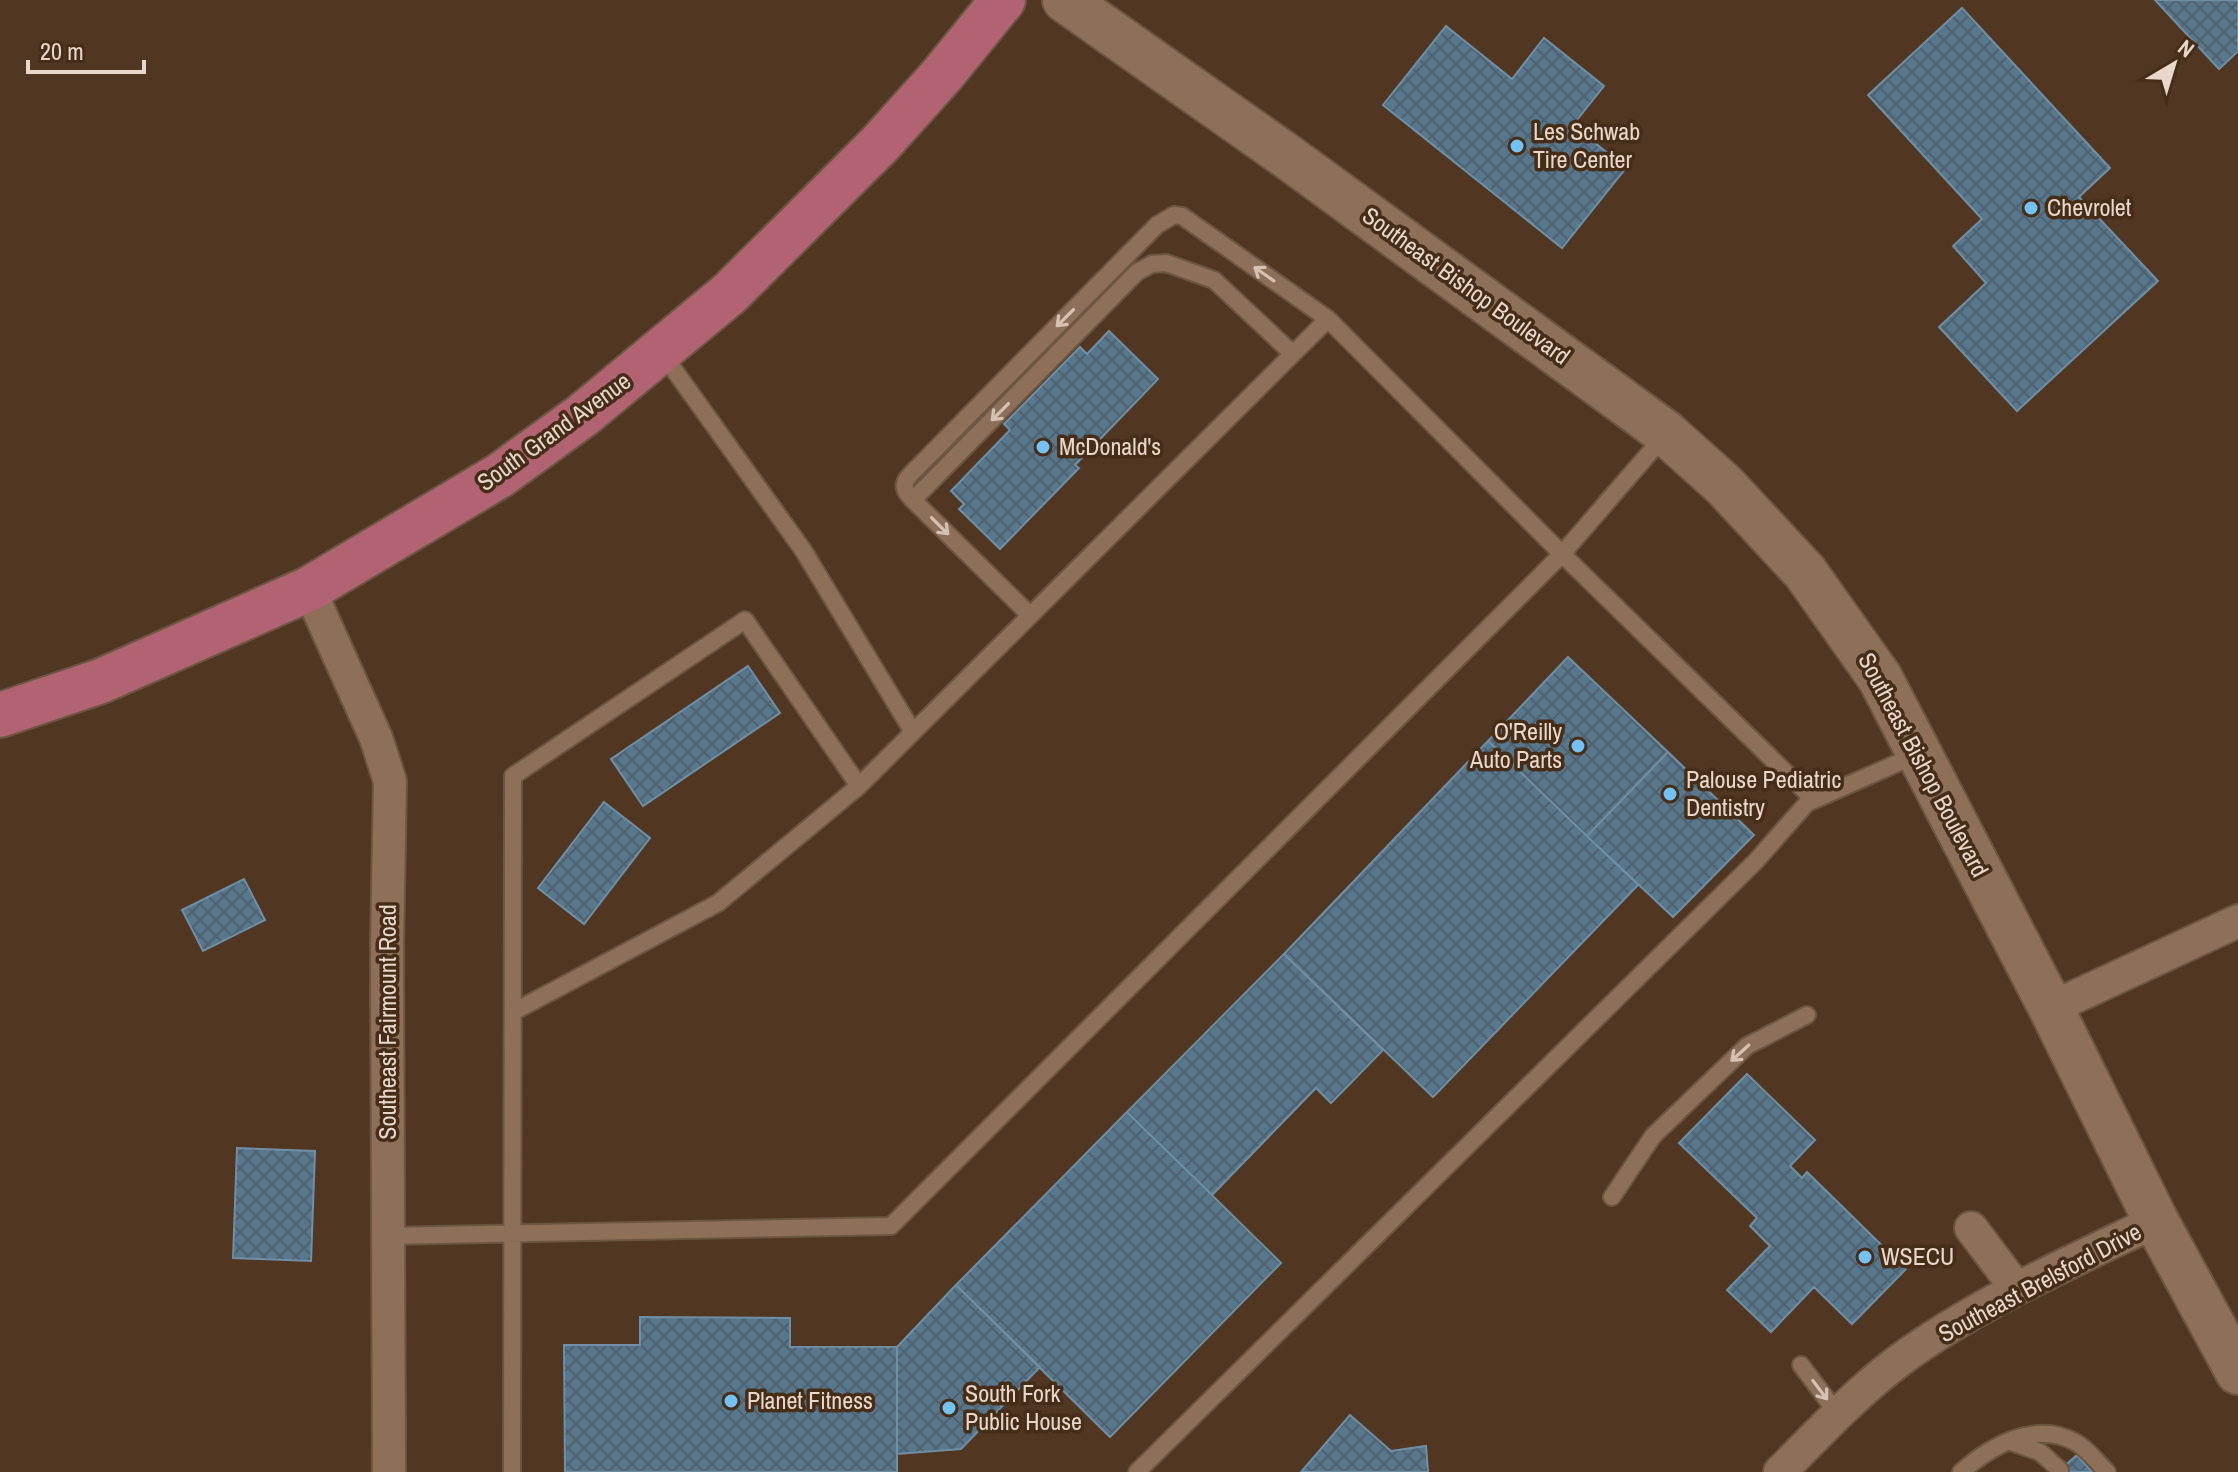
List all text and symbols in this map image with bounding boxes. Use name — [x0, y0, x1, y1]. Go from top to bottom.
scale bar — [28, 24, 144, 74]
north arrow — [2134, 24, 2214, 104]
text: N — [2172, 32, 2201, 64]
text: 20 m — [40, 35, 84, 67]
place label: Les Schwab Tire Center — [1533, 115, 1640, 175]
marker: Les Schwab Tire Center — [1508, 137, 1526, 155]
place label: Chevrolet — [2047, 191, 2132, 223]
street label: Southeast Bishop Boulevard — [1356, 199, 1577, 371]
marker: Chevrolet — [2022, 199, 2040, 217]
one-way arrow — [1254, 266, 1276, 282]
one-way arrow — [1055, 309, 1075, 328]
street label: South Grand Avenue — [470, 365, 637, 498]
one-way arrow — [991, 402, 1010, 421]
place label: McDonald's — [1059, 430, 1161, 462]
marker: McDonald's — [1034, 438, 1052, 456]
one-way arrow — [930, 516, 949, 535]
street label: Southeast Bishop Boulevard — [1851, 647, 1997, 882]
place label: O'Reilly Auto Parts — [1469, 715, 1562, 775]
marker: O'Reilly Auto Parts — [1569, 737, 1587, 755]
place label: Palouse Pediatric Dentistry — [1686, 763, 1842, 823]
marker: Palouse Pediatric Dentistry — [1661, 785, 1679, 803]
street label: Southeast Fairmount Road — [371, 904, 403, 1140]
one-way arrow — [1730, 1044, 1750, 1063]
street label: Southeast Brelsford Drive — [1933, 1215, 2147, 1349]
place label: WSECU — [1881, 1240, 1954, 1272]
marker: WSECU — [1856, 1248, 1874, 1266]
place label: South Fork Public House — [965, 1377, 1082, 1437]
one-way arrow — [1811, 1378, 1828, 1400]
place label: Planet Fitness — [747, 1384, 873, 1416]
marker: Planet Fitness — [722, 1392, 740, 1410]
marker: South Fork Public House — [940, 1399, 958, 1417]

